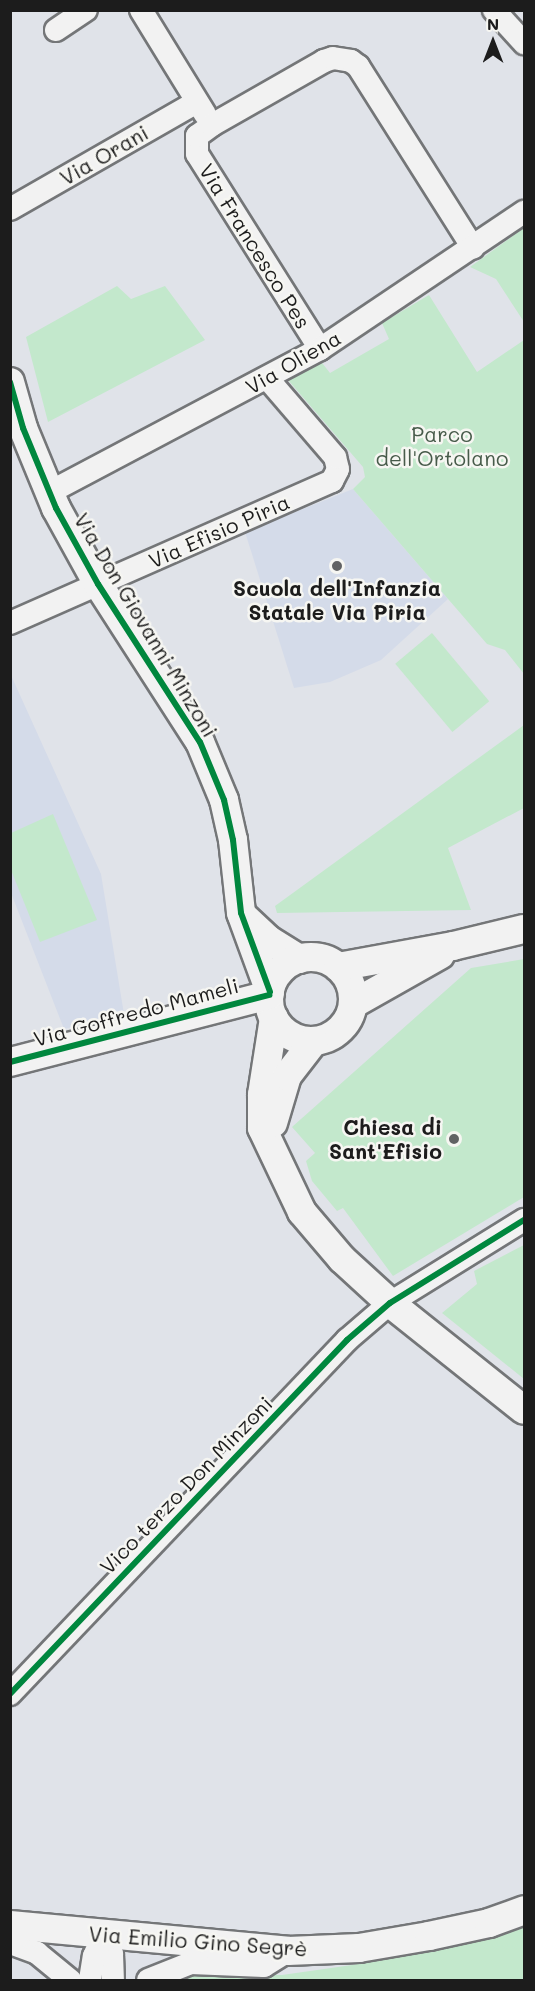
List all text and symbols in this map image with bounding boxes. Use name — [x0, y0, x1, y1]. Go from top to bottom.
north arrow — [463, 12, 523, 72]
text: N — [487, 13, 499, 34]
street label: Via Orani — [55, 120, 153, 190]
street label: Via Francesco Pes — [194, 159, 316, 333]
street label: Via Oliena — [241, 325, 345, 399]
park label: Parco dell'Ortolano — [376, 421, 508, 471]
street label: Via Efisio Piria — [145, 489, 293, 573]
street label: Via Don Giovanni Minzoni — [69, 508, 223, 742]
marker: Scuola dell'Infanzia Statale Via Piria — [330, 559, 344, 573]
place label: Scuola dell'Infanzia Statale Via Piria — [233, 575, 441, 625]
street label: Via Goffredo Mameli — [31, 972, 241, 1052]
place label: Chiesa di Sant'Efisio — [329, 1114, 442, 1164]
marker: Chiesa di Sant'Efisio — [447, 1132, 461, 1146]
street label: Vico terzo Don Minzoni — [95, 1391, 277, 1579]
street label: Via Emilio Gino Segrè — [88, 1921, 308, 1961]

